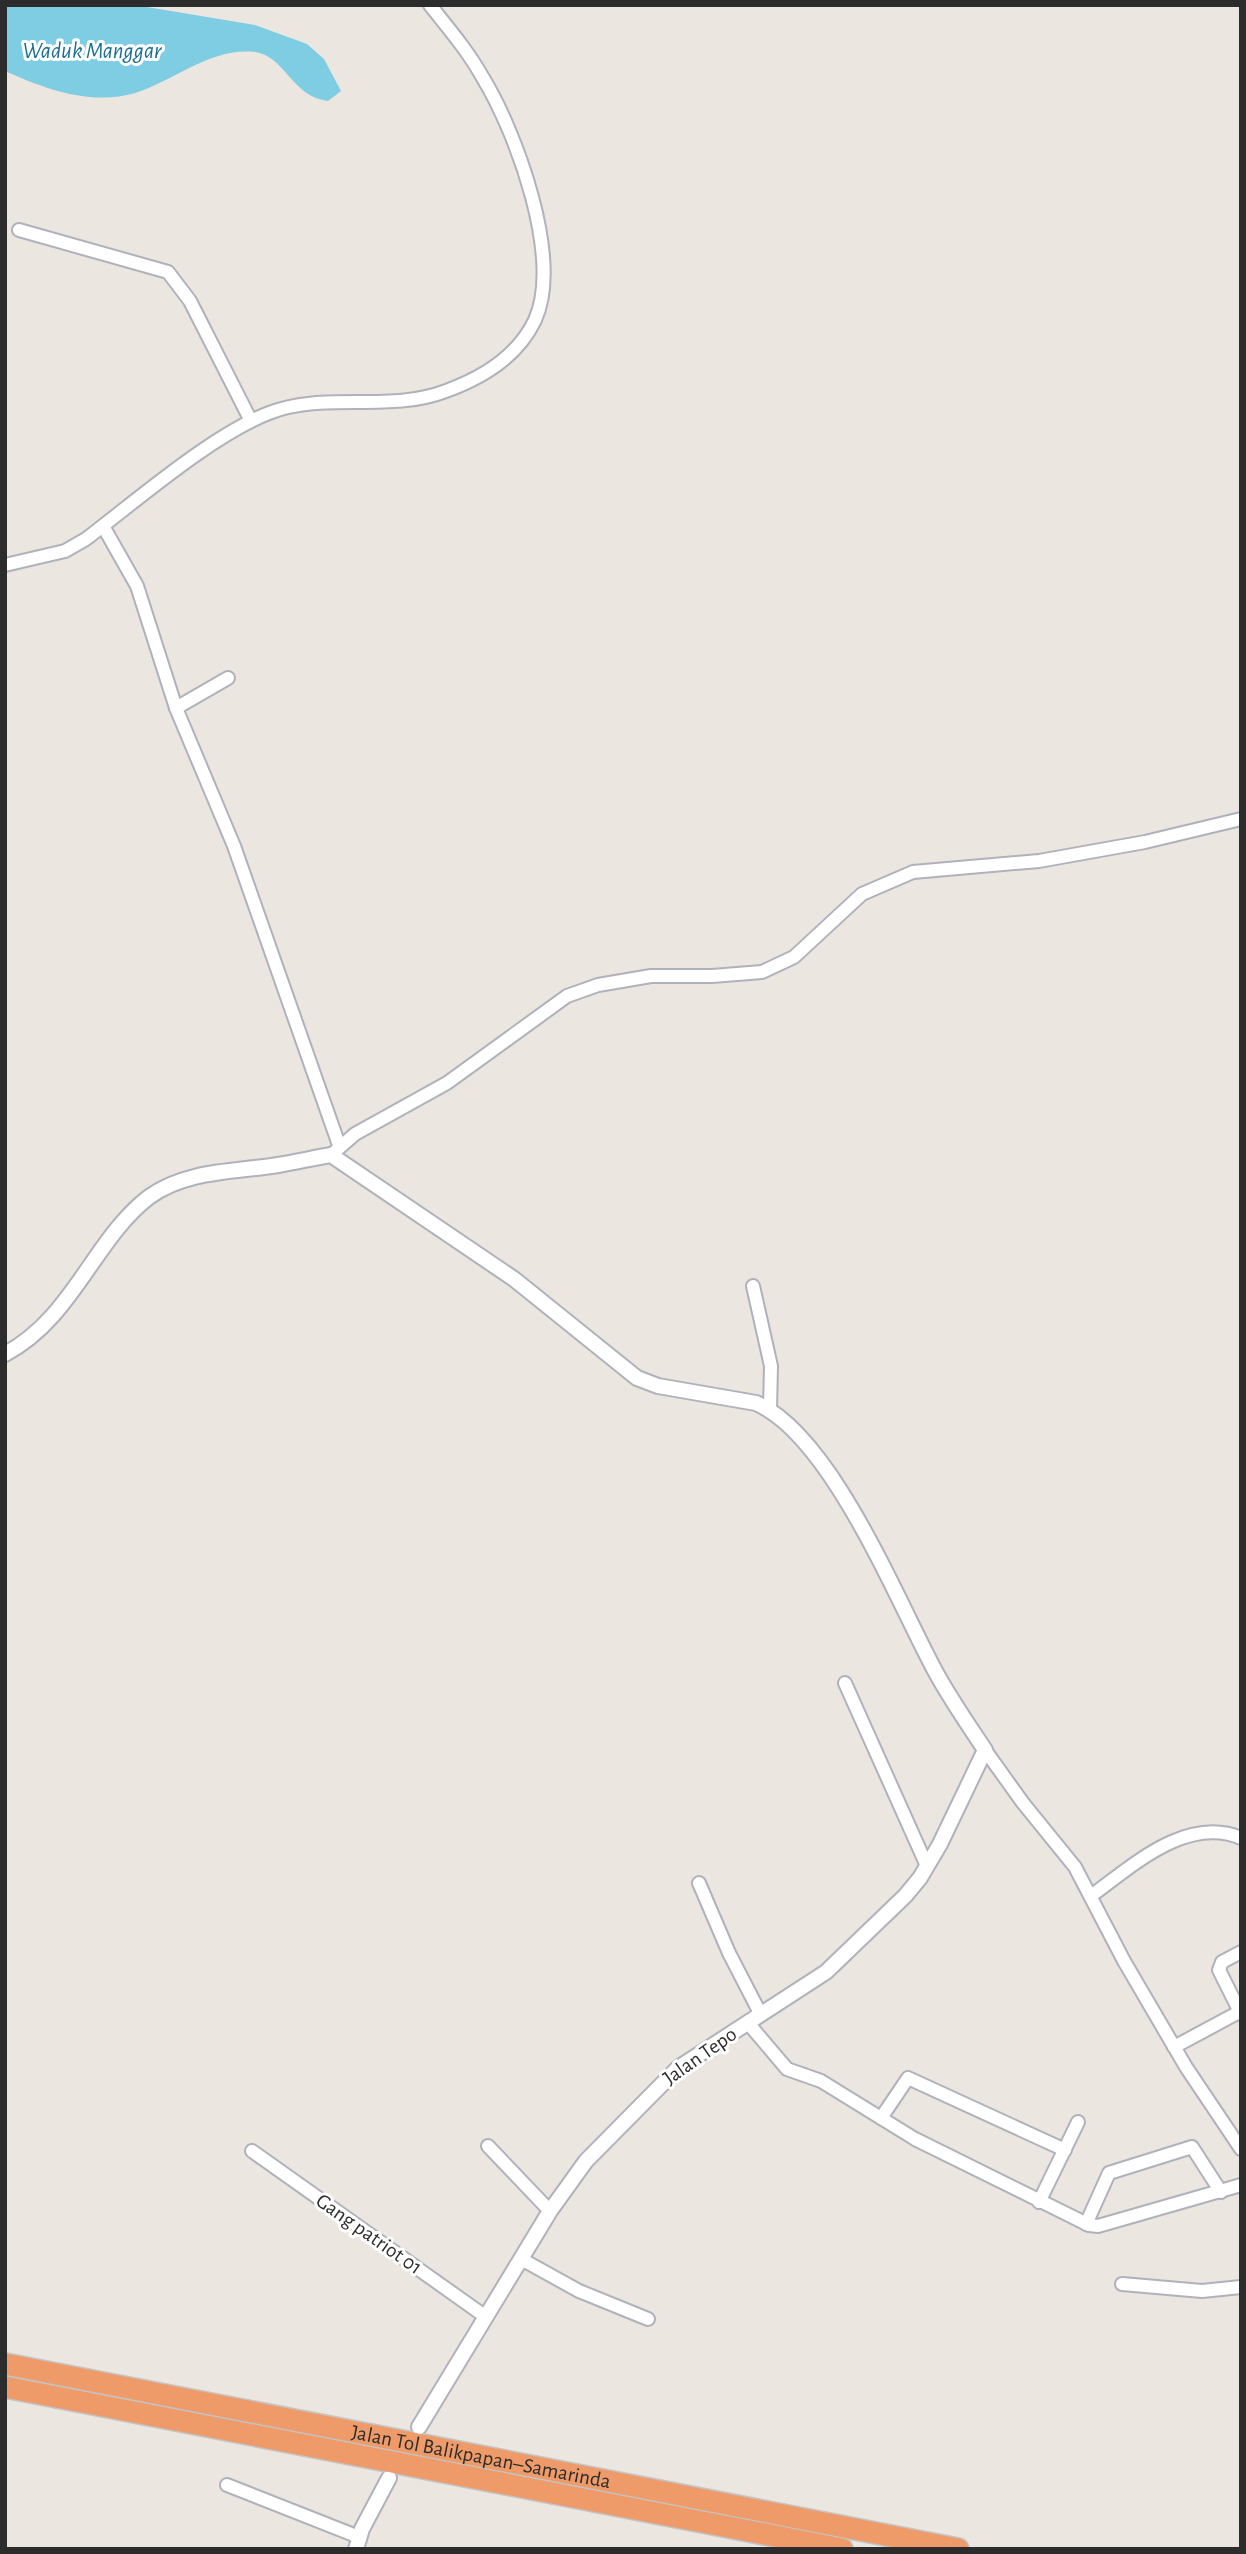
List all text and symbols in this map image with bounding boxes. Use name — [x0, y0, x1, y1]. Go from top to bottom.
water label: Waduk Manggar — [23, 40, 162, 63]
street label: Jalan Tepo — [659, 2023, 741, 2089]
street label: Gang patriot 01 — [312, 2190, 426, 2278]
street label: Jalan Tol Balikpapan–Samarinda — [350, 2421, 613, 2492]

